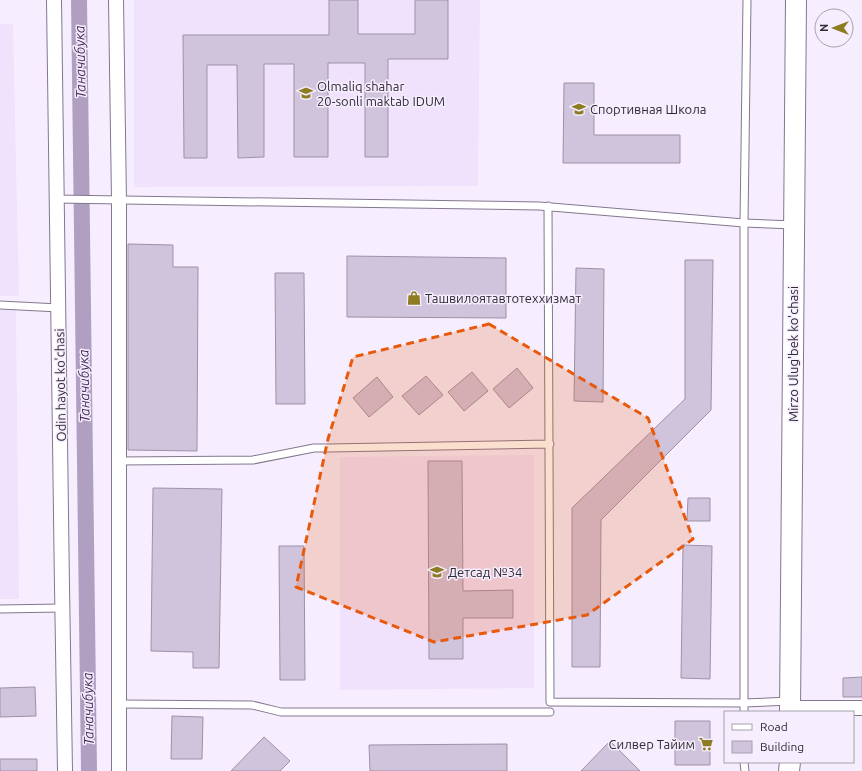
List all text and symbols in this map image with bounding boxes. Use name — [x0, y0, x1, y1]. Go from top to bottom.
north arrow — [814, 8, 854, 48]
text: N — [818, 24, 830, 32]
water label: Таначибука — [71, 25, 89, 99]
place label: Olmaliq shahar 20-sonli maktab IDUM — [317, 79, 445, 108]
school or university icon: Olmaliq shahar 20-sonli maktab IDUM — [298, 85, 314, 101]
school or university icon: Спортивная Школа — [571, 101, 587, 117]
place label: Спортивная Школа — [590, 102, 707, 116]
street label: Mirzo Ulug'bek ko'chasi — [786, 286, 800, 422]
shop icon: Ташвилоятавтотеххизмат — [406, 290, 422, 306]
place label: Ташвилоятавтотеххизмат — [425, 291, 581, 305]
street label: Odin hayot ko'chasi — [52, 328, 68, 442]
water label: Таначибука — [75, 349, 93, 423]
school or university icon: Детсад №34 — [429, 564, 445, 580]
place label: Детсад №34 — [448, 565, 522, 579]
water label: Таначибука — [79, 672, 97, 746]
legend — [724, 711, 854, 763]
text: Road — [760, 720, 788, 733]
supermarket icon: Силвер Тайим — [698, 736, 714, 752]
place label: Силвер Тайим — [609, 737, 695, 751]
text: Building — [760, 740, 804, 753]

